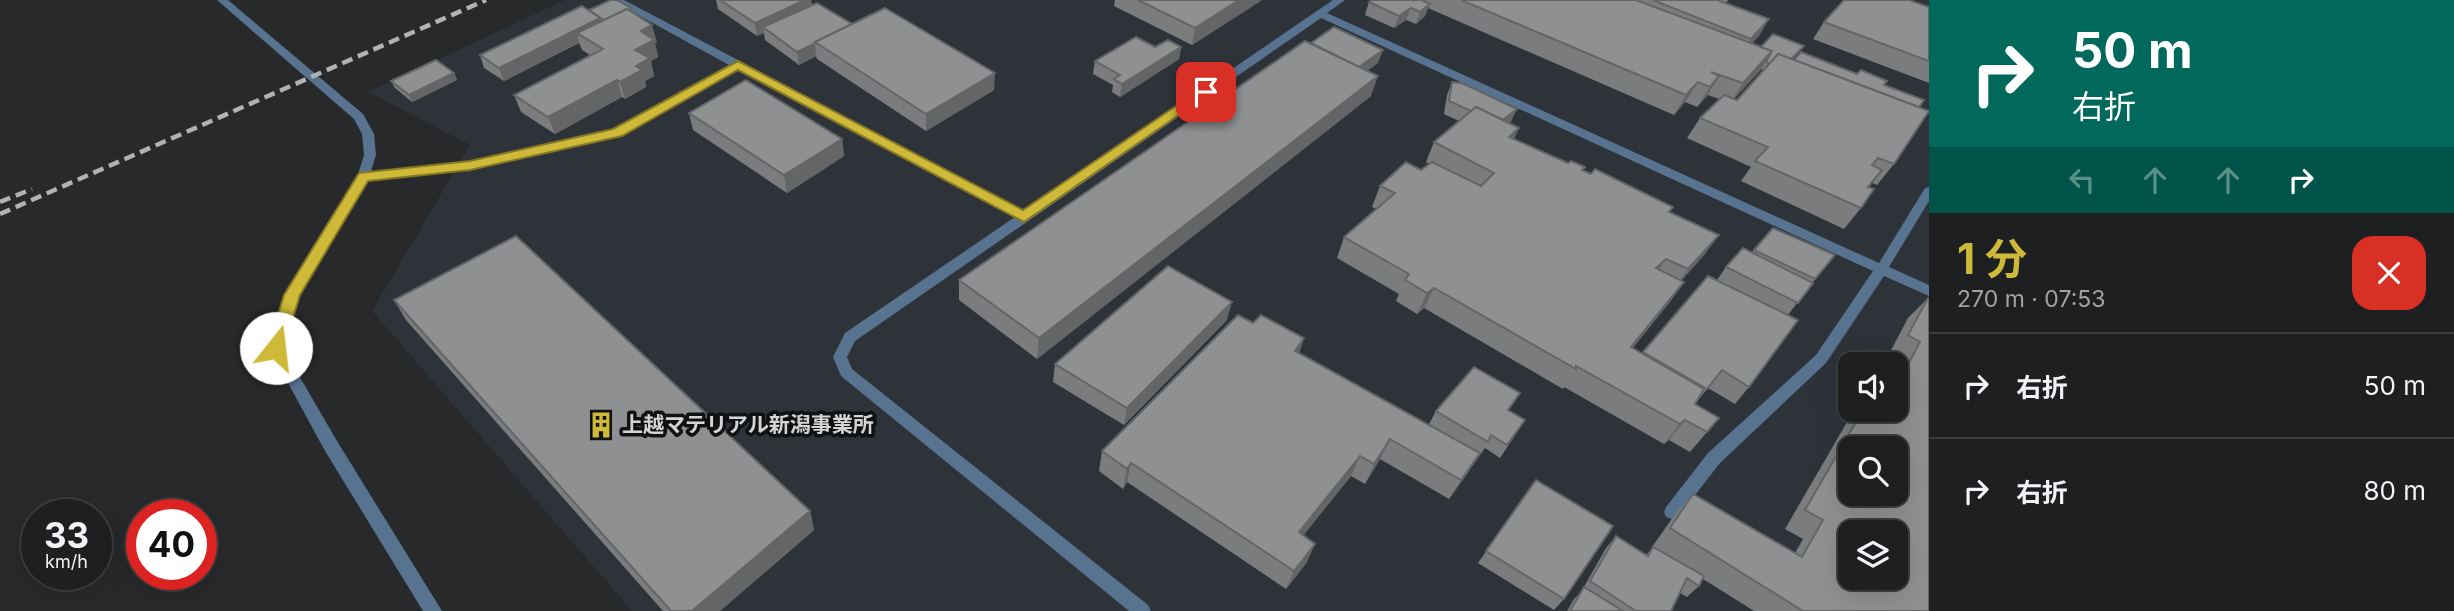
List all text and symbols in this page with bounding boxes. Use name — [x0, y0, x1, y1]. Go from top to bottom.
text: 50 m — [2072, 21, 2193, 80]
icon: right — [1957, 28, 2048, 119]
pin — [1176, 62, 1236, 122]
icon: arrive — [1187, 73, 1225, 111]
text: 右折 — [2072, 87, 2136, 126]
icon: left — [2063, 161, 2101, 199]
icon: ahead — [2136, 161, 2174, 199]
icon: ahead — [2209, 161, 2247, 199]
icon: right — [2282, 161, 2320, 199]
text: 1 分 — [1957, 233, 2027, 284]
button: close — [2352, 236, 2426, 310]
text: 270 m · 07:53 — [1957, 285, 2106, 313]
position arrow — [239, 311, 313, 385]
map controls — [1838, 352, 1908, 590]
button: sound — [1838, 352, 1908, 422]
icon: right — [1957, 367, 1995, 405]
text: 50 m — [2364, 370, 2426, 401]
text: 右折 — [2016, 372, 2068, 403]
building icon: 上越マテリアル新潟事業所 — [586, 410, 616, 440]
place label: 上越マテリアル新潟事業所 — [622, 412, 874, 437]
button: search — [1838, 436, 1908, 506]
icon: right — [1957, 472, 1995, 510]
text: 80 m — [2363, 475, 2426, 506]
text: 右折 — [2016, 477, 2068, 508]
speed limit sign: 40 — [126, 499, 217, 590]
text: 33 — [44, 514, 89, 556]
button: layers — [1838, 520, 1908, 590]
text: km/h — [45, 551, 88, 572]

